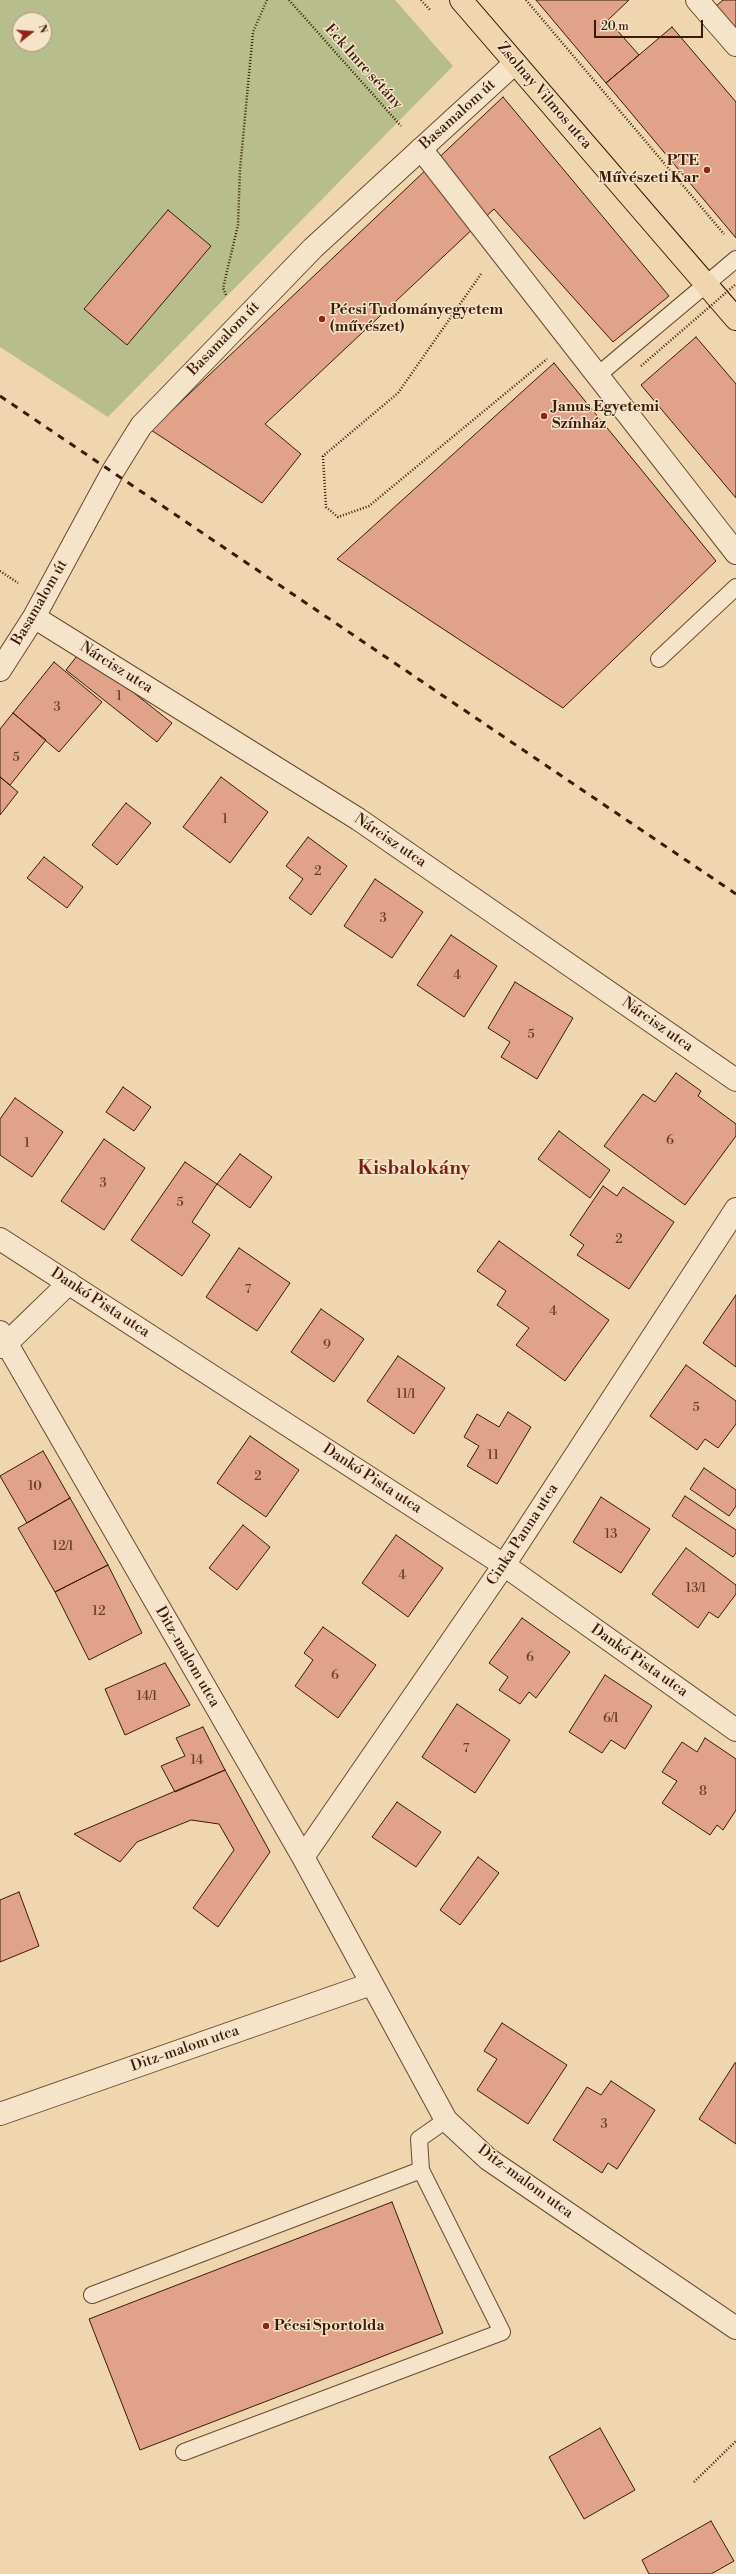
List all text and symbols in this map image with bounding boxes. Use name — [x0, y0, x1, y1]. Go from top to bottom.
north arrow — [12, 12, 52, 52]
scale bar — [596, 12, 705, 38]
text: 20 m — [601, 19, 629, 34]
street label: Eck Imre sétány — [320, 21, 406, 113]
text: N — [35, 23, 50, 35]
street label: Zsolnay Vilmos utca — [493, 39, 595, 153]
street label: Basamalom út — [416, 76, 500, 154]
place label: PTE Művészeti Kar — [598, 152, 699, 187]
marker: PTE Művészeti Kar — [702, 165, 712, 175]
street label: Basamalom út — [184, 298, 264, 380]
place label: Pécsi Tudományegyetem (művészet) — [330, 301, 503, 336]
marker: Pécsi Tudományegyetem (művészet) — [317, 314, 327, 324]
place label: Janus Egyetemi Színház — [552, 398, 659, 433]
marker: Janus Egyetemi Színház — [539, 411, 549, 421]
street label: Basamalom út — [8, 557, 72, 649]
street label: Nárcisz utca — [76, 638, 156, 698]
house number: 1 — [116, 689, 122, 705]
house number: 3 — [53, 700, 61, 716]
house number: 5 — [12, 750, 20, 766]
street label: Nárcisz utca — [351, 810, 429, 872]
house number: 1 — [222, 812, 228, 828]
house number: 2 — [314, 864, 322, 880]
house number: 3 — [379, 911, 387, 927]
house number: 4 — [453, 968, 461, 984]
street label: Nárcisz utca — [618, 994, 696, 1056]
house number: 5 — [527, 1027, 535, 1043]
house number: 6 — [666, 1133, 674, 1149]
house number: 1 — [24, 1136, 30, 1152]
district label: Kisbalokány — [358, 1158, 470, 1180]
house number: 3 — [99, 1176, 107, 1192]
house number: 5 — [176, 1195, 184, 1211]
house number: 2 — [615, 1232, 623, 1248]
street label: Dankó Pista utca — [47, 1264, 153, 1342]
house number: 7 — [245, 1282, 251, 1298]
house number: 4 — [549, 1304, 557, 1320]
house number: 9 — [323, 1338, 331, 1354]
house number: 11/1 — [396, 1387, 416, 1403]
house number: 5 — [692, 1400, 700, 1416]
street label: Dankó Pista utca — [319, 1440, 425, 1518]
house number: 11 — [487, 1448, 499, 1464]
house number: 2 — [254, 1469, 262, 1485]
house number: 10 — [28, 1479, 42, 1495]
street label: Cinka Panna utca — [483, 1481, 563, 1589]
house number: 13 — [605, 1527, 617, 1543]
house number: 12/1 — [52, 1539, 74, 1555]
house number: 4 — [398, 1568, 406, 1584]
house number: 13/1 — [686, 1581, 706, 1597]
street label: Ditz-malom utca — [151, 1603, 223, 1711]
house number: 12 — [92, 1604, 106, 1620]
street label: Dankó Pista utca — [587, 1621, 691, 1701]
house number: 6 — [526, 1650, 534, 1666]
house number: 6 — [331, 1668, 339, 1684]
house number: 14/1 — [137, 1689, 157, 1705]
house number: 6/1 — [603, 1711, 619, 1727]
house number: 7 — [463, 1741, 469, 1757]
house number: 14 — [191, 1753, 203, 1769]
house number: 8 — [699, 1784, 707, 1800]
street label: Ditz-malom utca — [128, 2022, 242, 2076]
house number: 3 — [600, 2117, 608, 2133]
street label: Ditz-malom utca — [474, 2141, 576, 2223]
place label: Pécsi Sportolda — [274, 2317, 385, 2335]
marker: Pécsi Sportolda — [261, 2321, 271, 2331]

